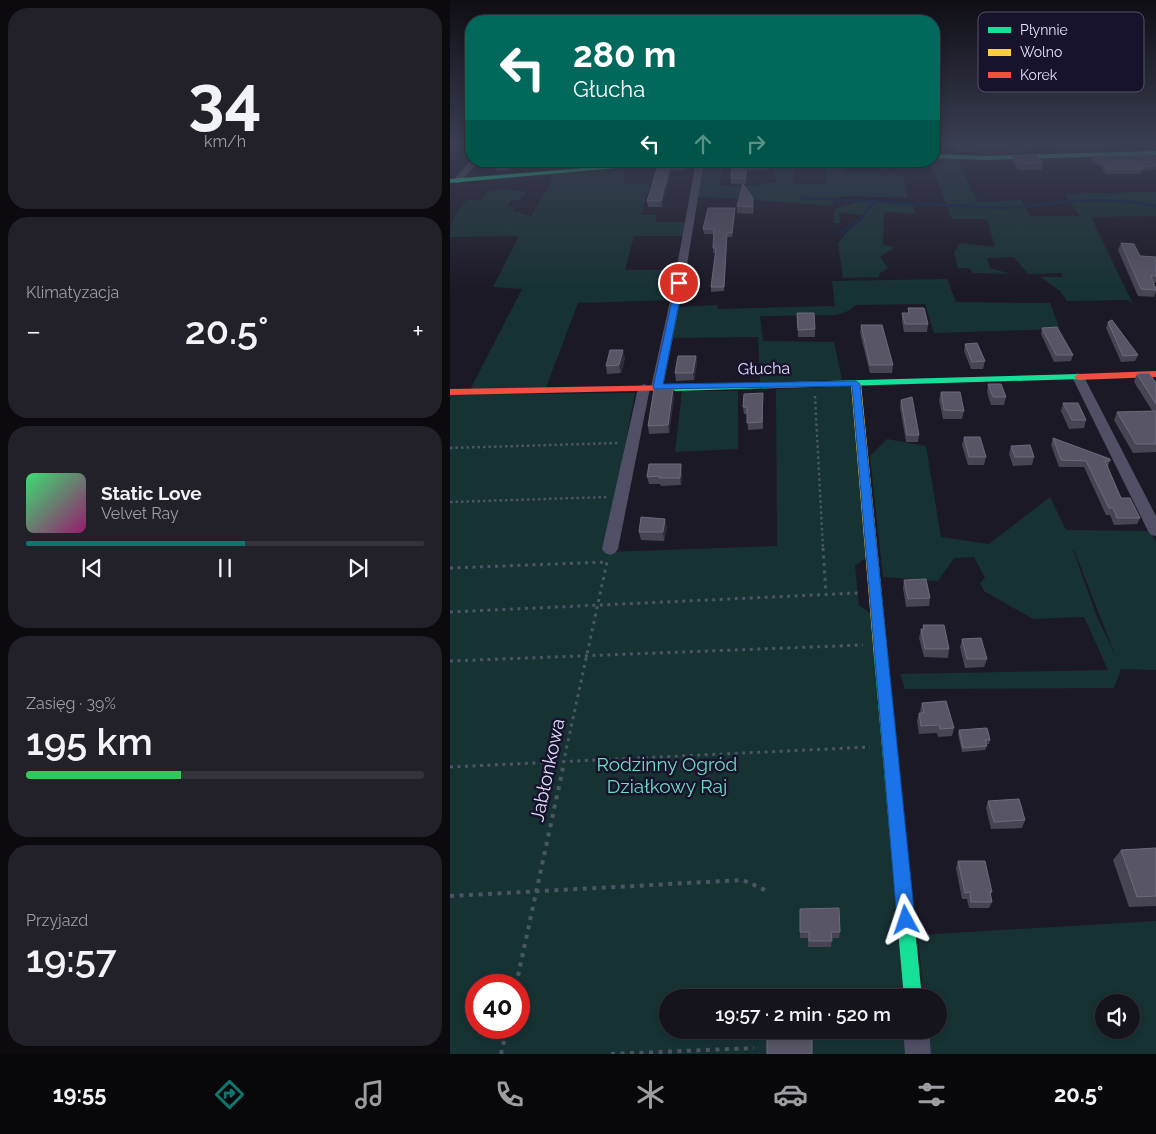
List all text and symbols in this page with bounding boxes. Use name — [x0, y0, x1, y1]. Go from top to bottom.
legend — [978, 12, 1144, 92]
text: Płynnie — [1020, 22, 1068, 38]
text: 280 m — [573, 34, 676, 75]
icon: left — [490, 35, 555, 100]
text: Wolno — [1020, 44, 1062, 60]
text: 34 — [188, 61, 262, 137]
text: Korek — [1020, 67, 1058, 83]
text: Głucha — [573, 76, 645, 102]
icon: left — [636, 130, 664, 158]
icon: ahead — [689, 130, 717, 158]
icon: right — [742, 130, 770, 158]
text: km/h — [204, 132, 246, 151]
pin — [658, 262, 700, 304]
icon: arrive — [665, 269, 693, 297]
text: Klimatyzacja — [26, 283, 119, 302]
text: 20.5° — [185, 308, 269, 353]
text: − — [26, 315, 41, 348]
text: + — [412, 315, 424, 348]
street label: Głucha — [738, 359, 790, 378]
text: Static Love — [101, 482, 202, 504]
text: Velvet Ray — [101, 504, 179, 523]
icon: previous — [78, 554, 106, 582]
icon: pause — [211, 554, 239, 582]
icon: next — [344, 554, 372, 582]
text: Zasięg · 39% — [26, 694, 116, 713]
street label: Jabłonkowa — [525, 716, 569, 824]
text: 195 km — [26, 719, 153, 764]
park label: Rodzinny Ogród Działkowy Raj — [597, 753, 737, 797]
position arrow — [879, 893, 931, 945]
text: Przyjazd — [26, 911, 88, 930]
text: 19:57 — [26, 936, 117, 981]
speed limit sign: 40 — [465, 974, 530, 1039]
map controls — [1095, 994, 1140, 1039]
button: sound — [1095, 994, 1140, 1039]
text: 19:57 · 2 min · 520 m — [715, 1003, 891, 1025]
icon: directions — [212, 1077, 247, 1112]
icon: music — [352, 1077, 387, 1112]
icon: phone — [492, 1077, 527, 1112]
icon: climate — [633, 1077, 668, 1112]
icon: car — [773, 1077, 808, 1112]
icon: filters — [914, 1077, 949, 1112]
text: 19:55 — [53, 1081, 106, 1107]
text: 20.5° — [1054, 1081, 1103, 1107]

